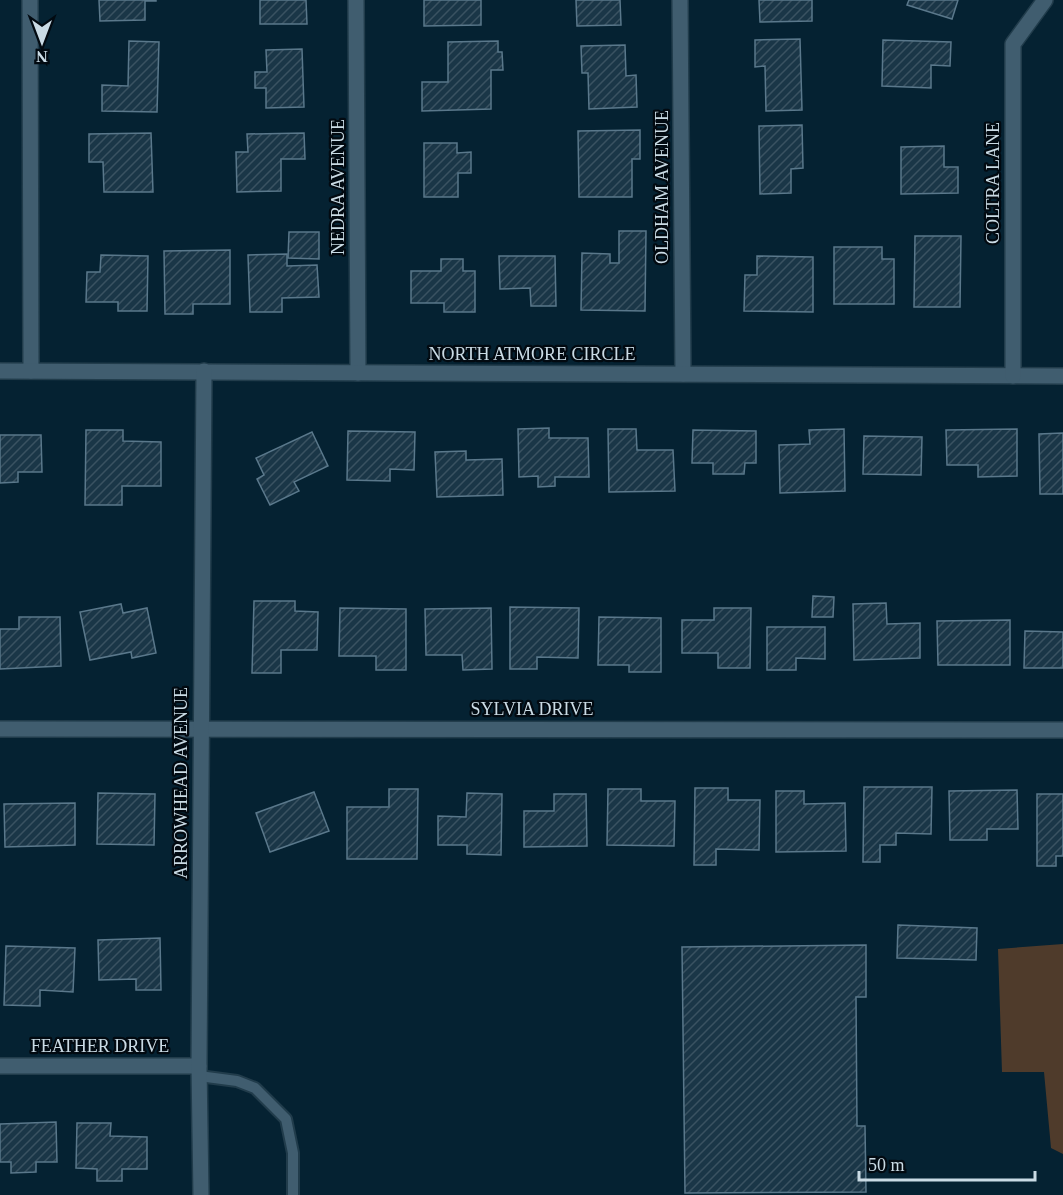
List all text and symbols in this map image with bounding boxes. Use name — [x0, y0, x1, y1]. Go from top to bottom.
north arrow — [12, 12, 72, 72]
text: N — [36, 48, 48, 65]
street label: OLDHAM AVENUE — [652, 110, 672, 264]
street label: NEDRA AVENUE — [328, 119, 348, 255]
street label: COLTRA LANE — [983, 122, 1003, 244]
street label: NORTH ATMORE CIRCLE — [429, 344, 635, 364]
street label: ARROWHEAD AVENUE — [171, 687, 191, 879]
street label: SYLVIA DRIVE — [471, 699, 593, 719]
street label: FEATHER DRIVE — [31, 1036, 169, 1056]
scale bar — [859, 1144, 1034, 1182]
text: 50 m — [868, 1155, 905, 1175]

